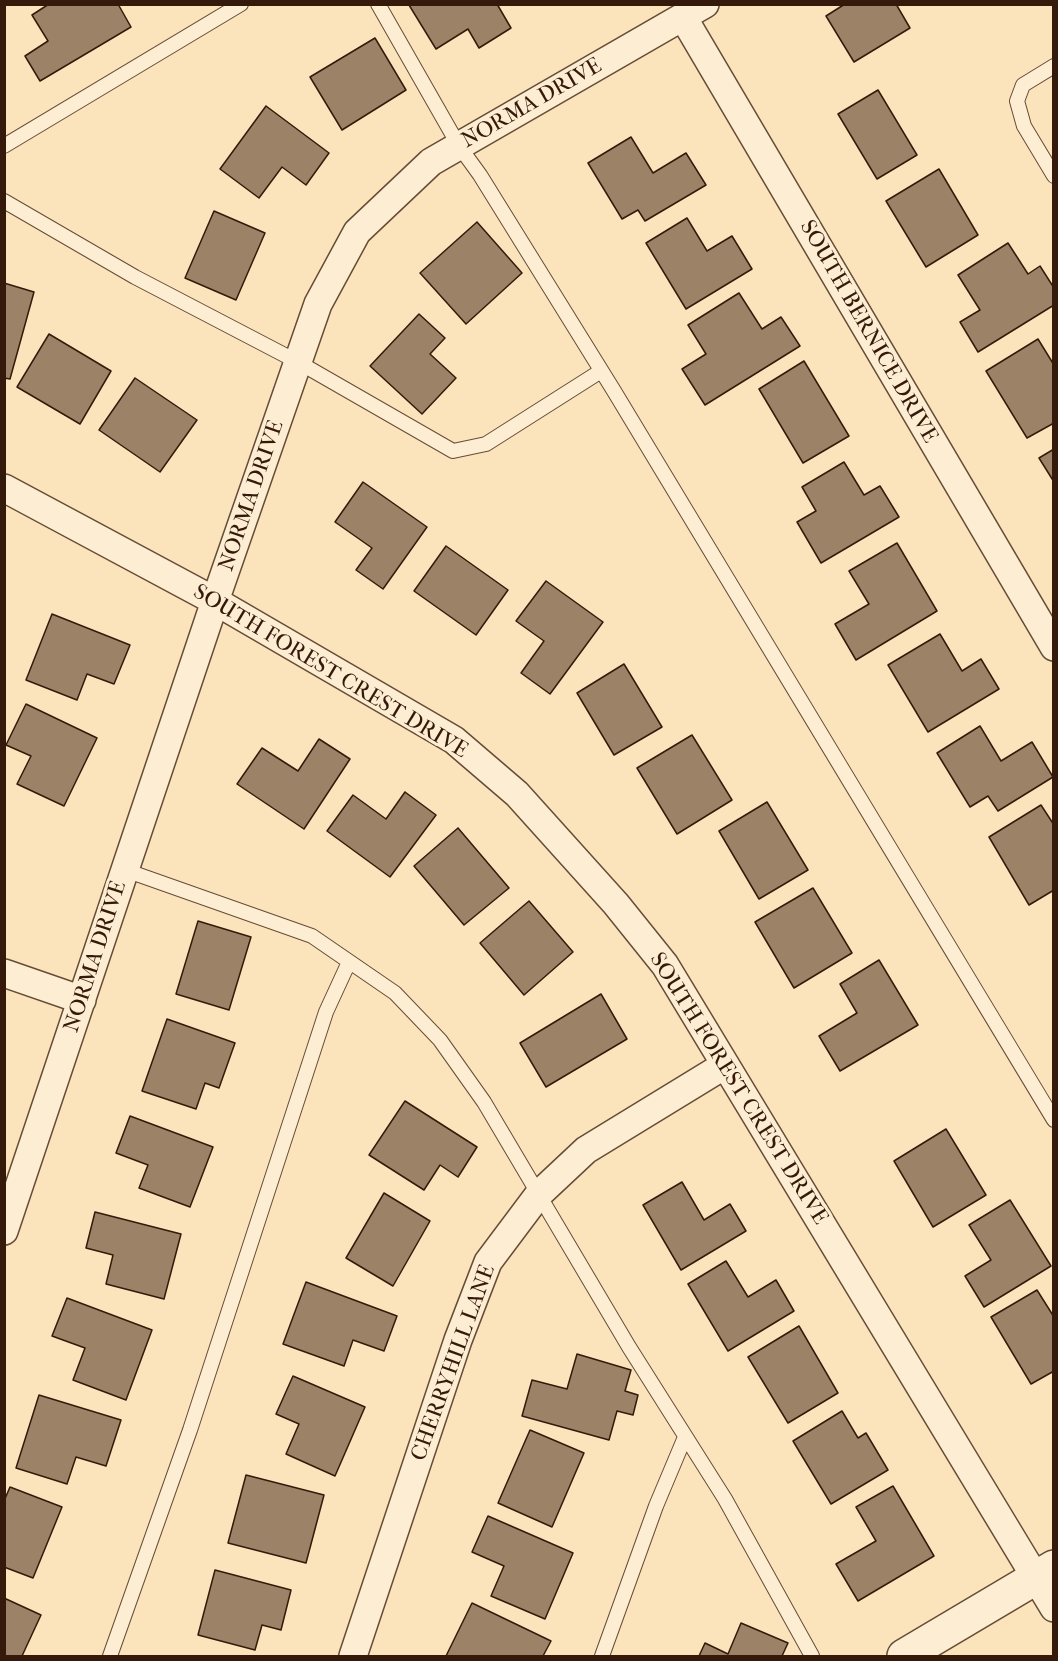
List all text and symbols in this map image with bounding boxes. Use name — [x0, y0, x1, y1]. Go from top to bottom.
street label: NORMA DRIVE — [457, 53, 607, 155]
street label: SOUTH BERNICE DRIVE — [793, 216, 943, 448]
street label: NORMA DRIVE — [214, 417, 290, 575]
street label: SOUTH FOREST CREST DRIVE — [188, 579, 472, 765]
street label: NORMA DRIVE — [59, 878, 133, 1036]
street label: SOUTH FOREST CREST DRIVE — [643, 948, 833, 1230]
street label: CHERRYHILL LANE — [406, 1261, 502, 1465]

